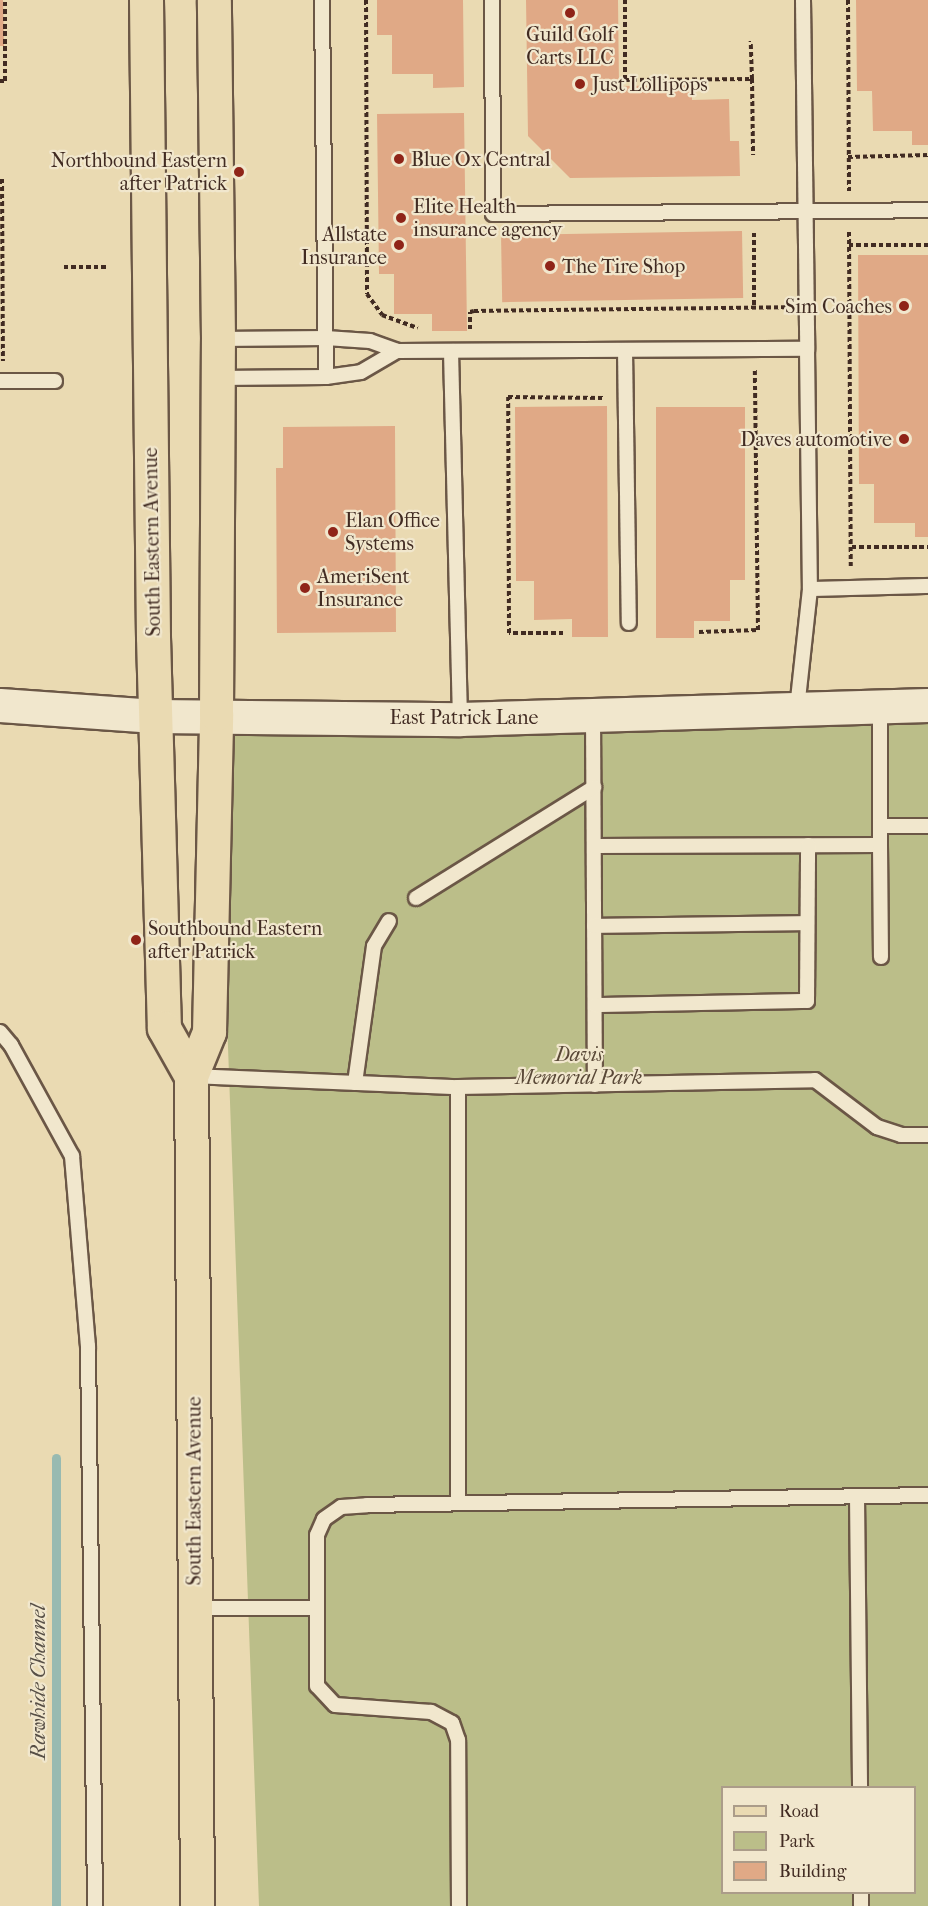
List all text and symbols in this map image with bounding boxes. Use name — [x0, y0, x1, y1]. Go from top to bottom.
marker: Guild Golf Carts LLC — [563, 6, 577, 20]
place label: Guild Golf Carts LLC — [526, 22, 614, 69]
place label: Just Lollipops — [592, 72, 708, 96]
marker: Just Lollipops — [573, 77, 587, 91]
place label: Blue Ox Central — [411, 147, 551, 171]
place label: Northbound Eastern after Patrick — [51, 148, 227, 195]
marker: Blue Ox Central — [392, 152, 406, 166]
marker: Northbound Eastern after Patrick — [232, 165, 246, 179]
place label: Elite Health insurance agency — [413, 195, 562, 242]
marker: Elite Health insurance agency — [394, 211, 408, 225]
place label: Allstate Insurance — [301, 222, 387, 269]
marker: Allstate Insurance — [392, 238, 406, 252]
place label: The Tire Shop — [562, 254, 685, 278]
marker: The Tire Shop — [543, 259, 557, 273]
place label: Sim Coaches — [785, 294, 892, 318]
marker: Sim Coaches — [897, 299, 911, 313]
place label: Daves automotive — [740, 427, 892, 451]
marker: Daves automotive — [897, 432, 911, 446]
street label: South Eastern Avenue — [138, 447, 166, 637]
place label: Elan Office Systems — [345, 508, 440, 555]
marker: Elan Office Systems — [326, 525, 340, 539]
place label: AmeriSent Insurance — [317, 564, 410, 611]
marker: AmeriSent Insurance — [298, 581, 312, 595]
street label: East Patrick Lane — [390, 705, 538, 729]
place label: Southbound Eastern after Patrick — [148, 916, 322, 963]
marker: Southbound Eastern after Patrick — [129, 933, 143, 947]
park label: Davis Memorial Park — [516, 1042, 642, 1089]
street label: South Eastern Avenue — [182, 1396, 206, 1586]
water label: Rawhide Channel — [25, 1605, 51, 1759]
legend — [721, 1786, 916, 1894]
text: Road — [779, 1801, 819, 1822]
text: Park — [779, 1831, 815, 1852]
text: Building — [779, 1861, 846, 1882]

